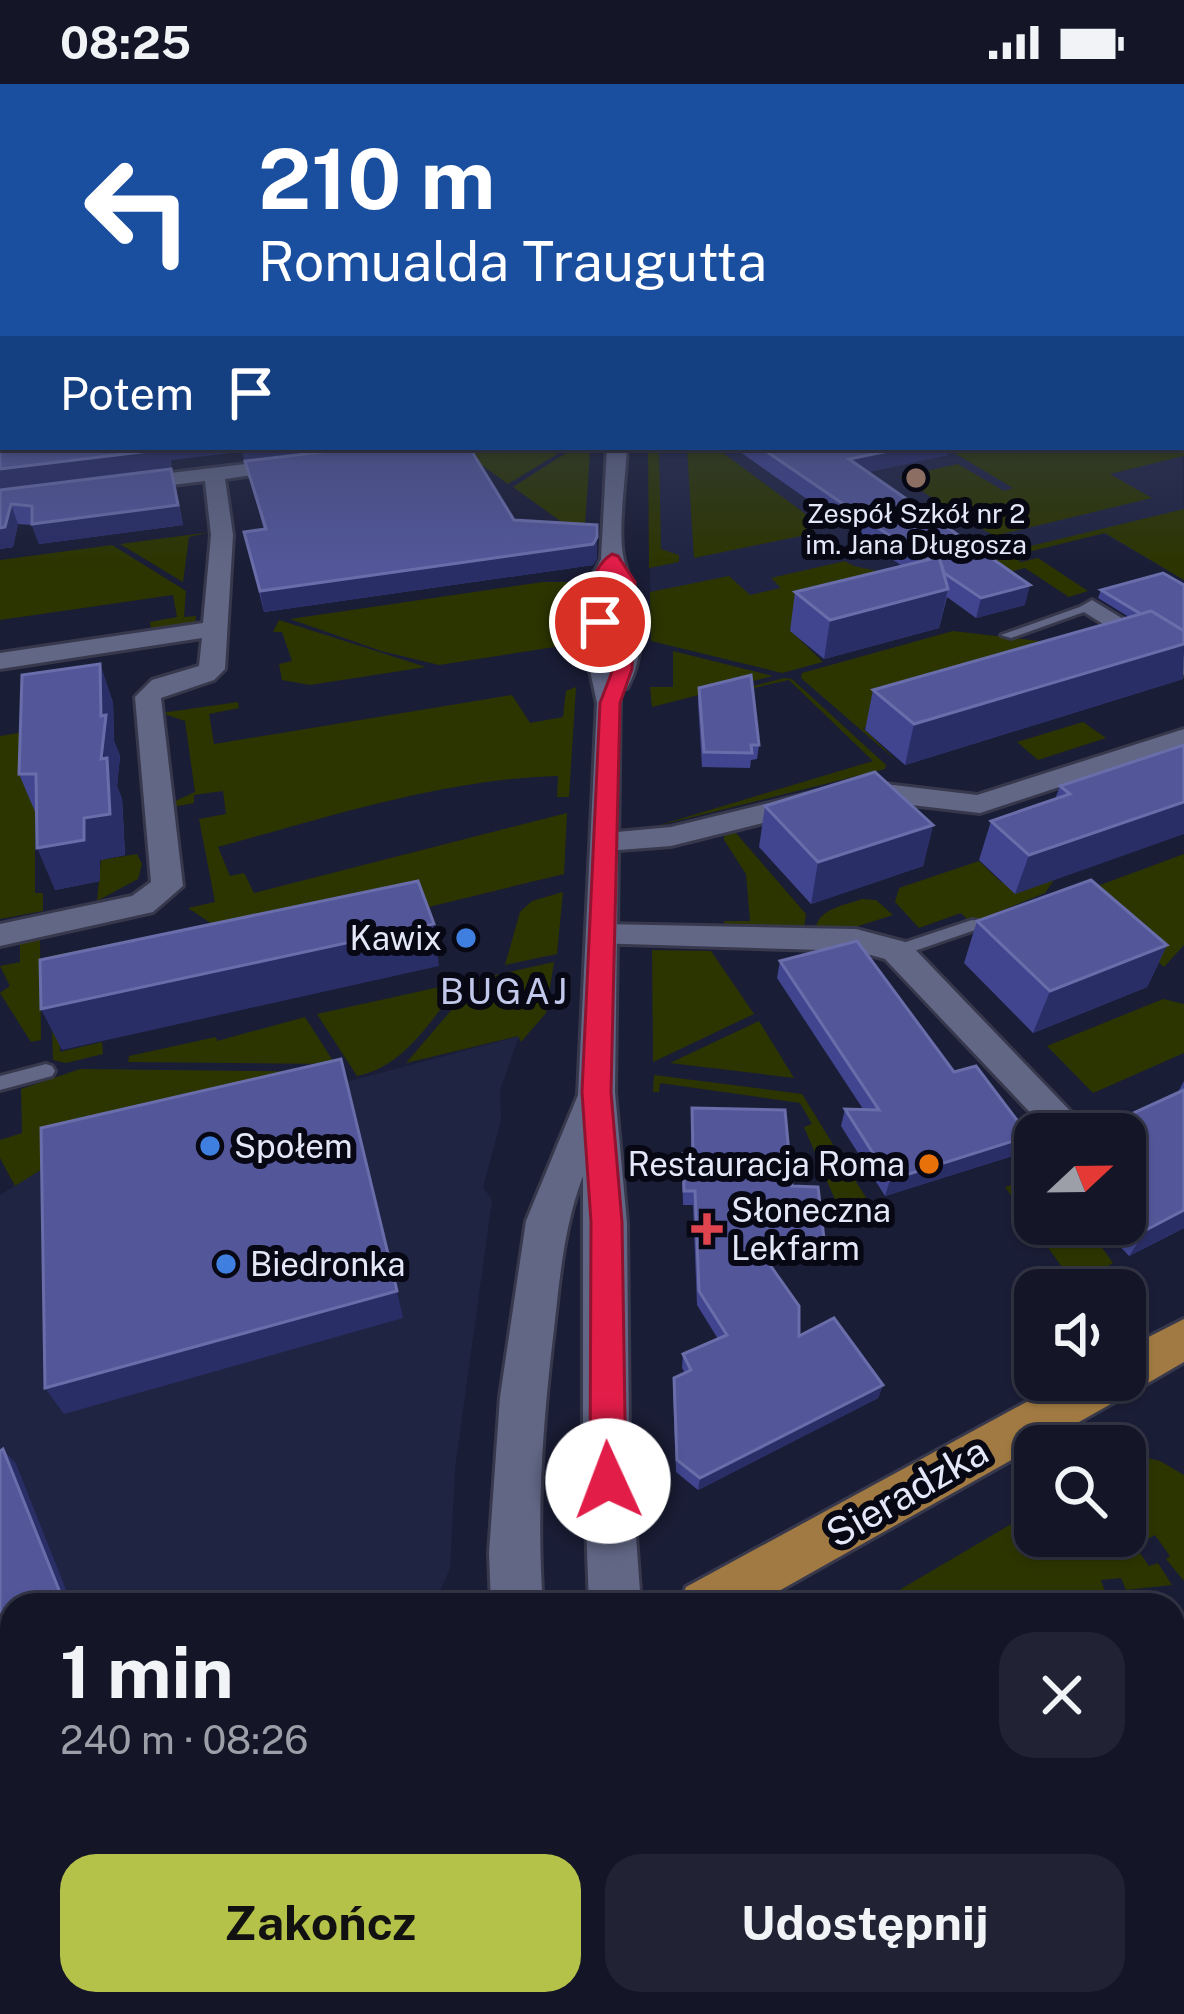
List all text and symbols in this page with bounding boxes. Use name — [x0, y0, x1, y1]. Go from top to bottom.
text: 08:25 — [60, 16, 191, 69]
text: 210 m — [258, 129, 496, 228]
icon: left — [60, 132, 216, 288]
text: Romualda Traugutta — [258, 230, 767, 293]
icon: arrive — [218, 360, 284, 426]
text: Potem — [60, 367, 194, 420]
marker: Zespół Szkół nr 2 im. Jana Długosza — [903, 465, 929, 491]
place label: Zespół Szkół nr 2 im. Jana Długosza — [805, 497, 1027, 560]
pin — [549, 571, 651, 673]
icon: arrive — [567, 589, 633, 655]
place label: Kawix — [350, 919, 442, 957]
marker: Kawix — [453, 925, 479, 951]
district label: BUGAJ — [440, 970, 570, 1012]
north arrow — [1014, 1113, 1146, 1245]
map controls — [1014, 1113, 1146, 1557]
place label: Społem — [234, 1127, 352, 1165]
marker: Społem — [197, 1133, 223, 1159]
place label: Restauracja Roma — [627, 1145, 905, 1183]
marker: Restauracja Roma — [916, 1151, 942, 1177]
place label: Słoneczna Lekfarm — [731, 1191, 891, 1267]
marker: Słoneczna Lekfarm — [694, 1216, 720, 1242]
place label: Biedronka — [250, 1245, 406, 1283]
marker: Biedronka — [213, 1251, 239, 1277]
button: sound — [1014, 1269, 1146, 1401]
position arrow — [545, 1418, 671, 1544]
button: search — [1014, 1425, 1146, 1557]
street label: Sieradzka — [818, 1427, 996, 1557]
text: 1 min — [60, 1630, 234, 1714]
button: close — [999, 1632, 1125, 1758]
text: 240 m · 08:26 — [60, 1717, 308, 1763]
button: Zakończ — [60, 1854, 581, 1992]
button: Udostępnij — [605, 1854, 1125, 1992]

